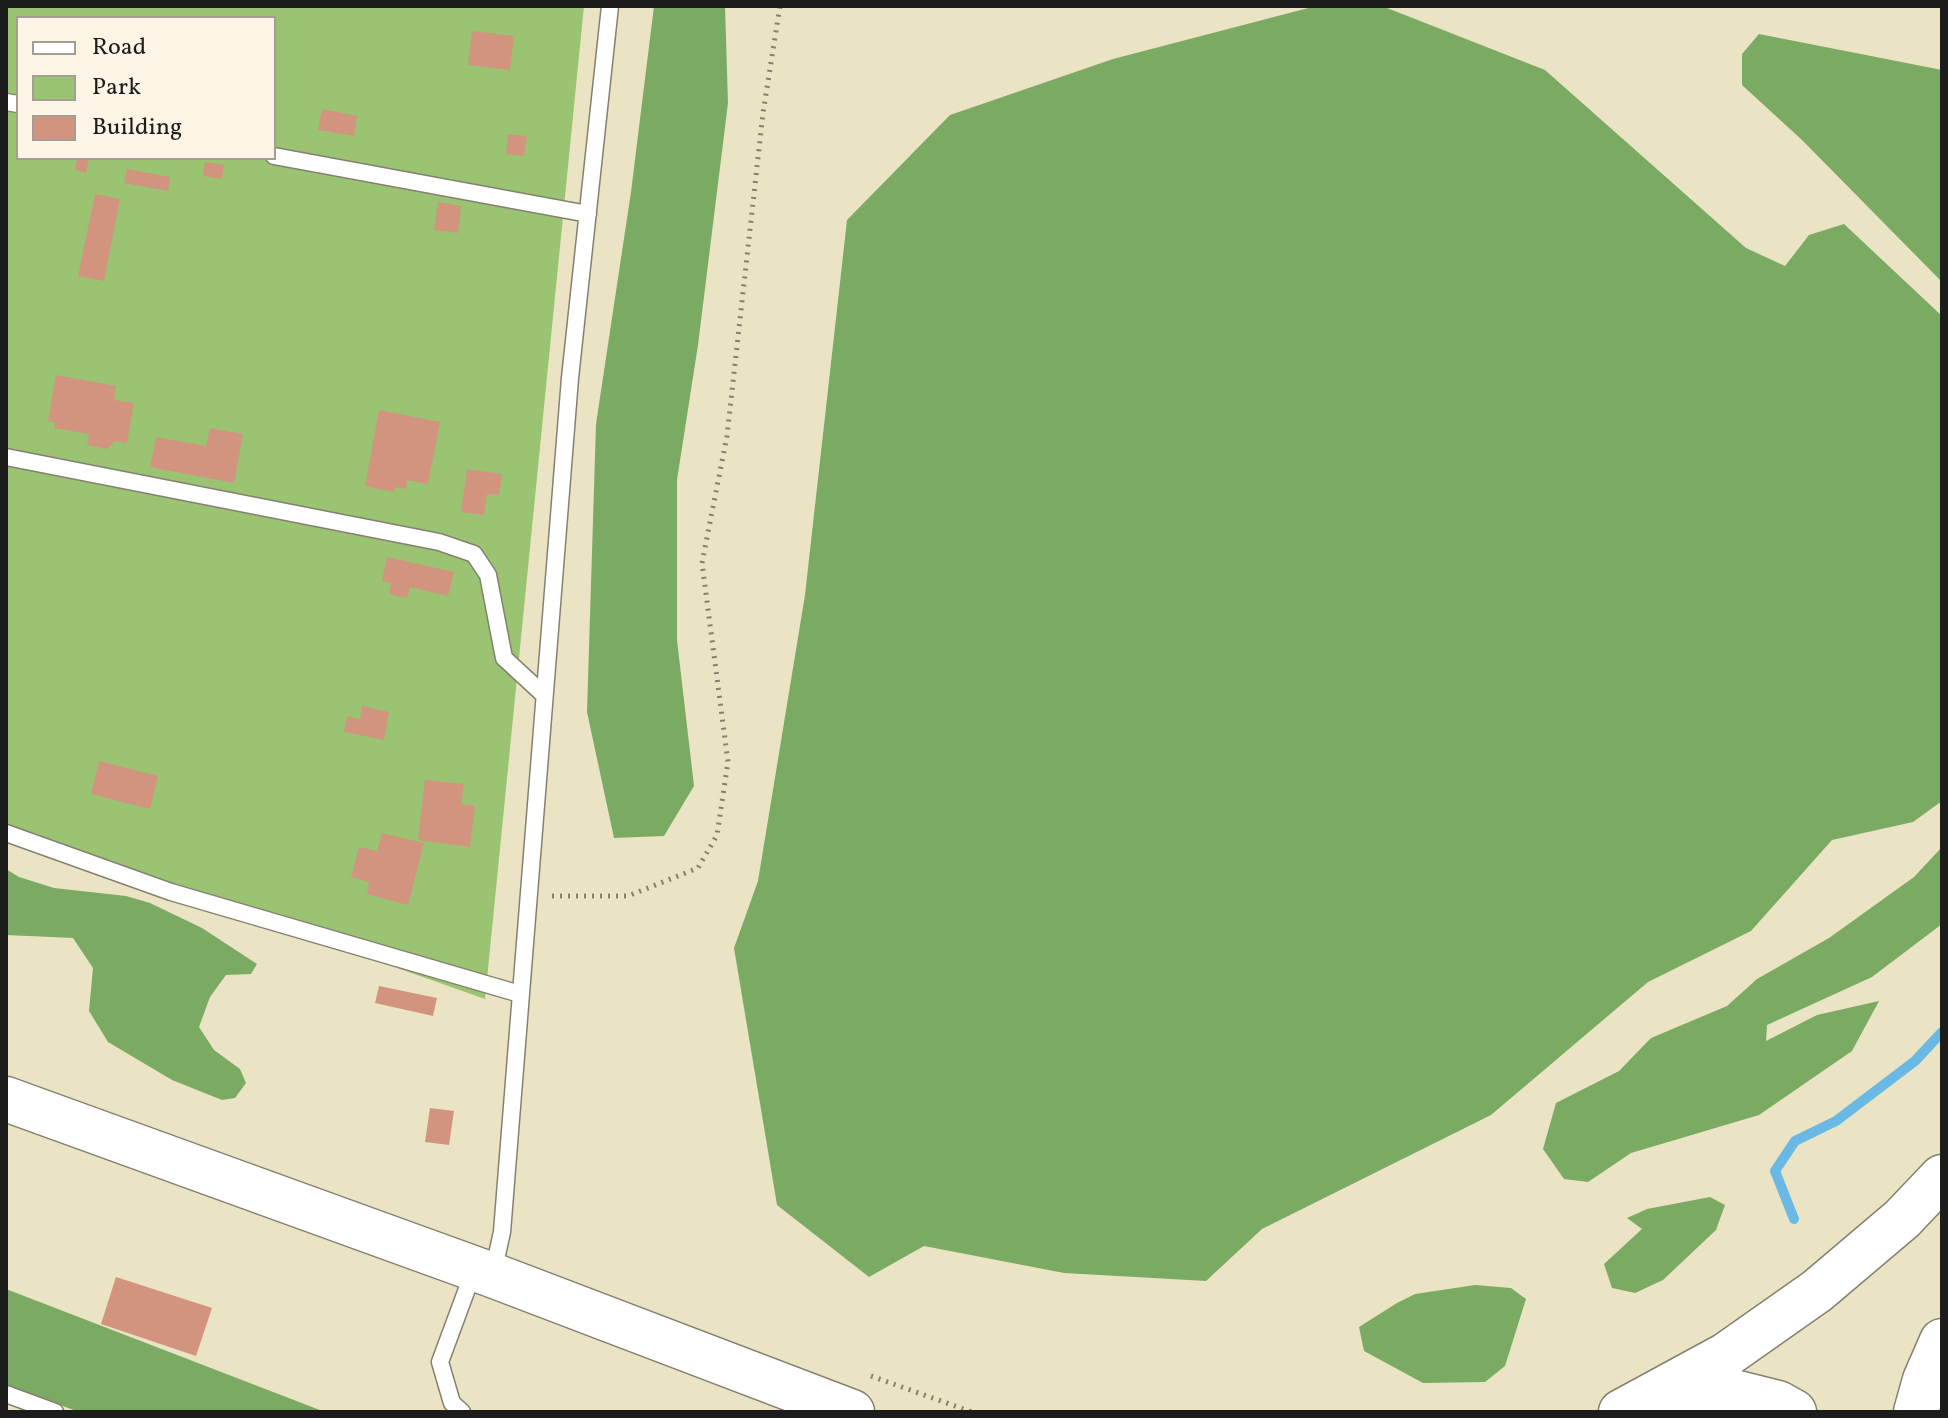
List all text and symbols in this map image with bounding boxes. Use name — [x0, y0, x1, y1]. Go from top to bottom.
legend — [16, 16, 276, 160]
text: Road — [92, 31, 146, 65]
text: Park — [92, 71, 141, 105]
text: Building — [92, 111, 182, 145]

